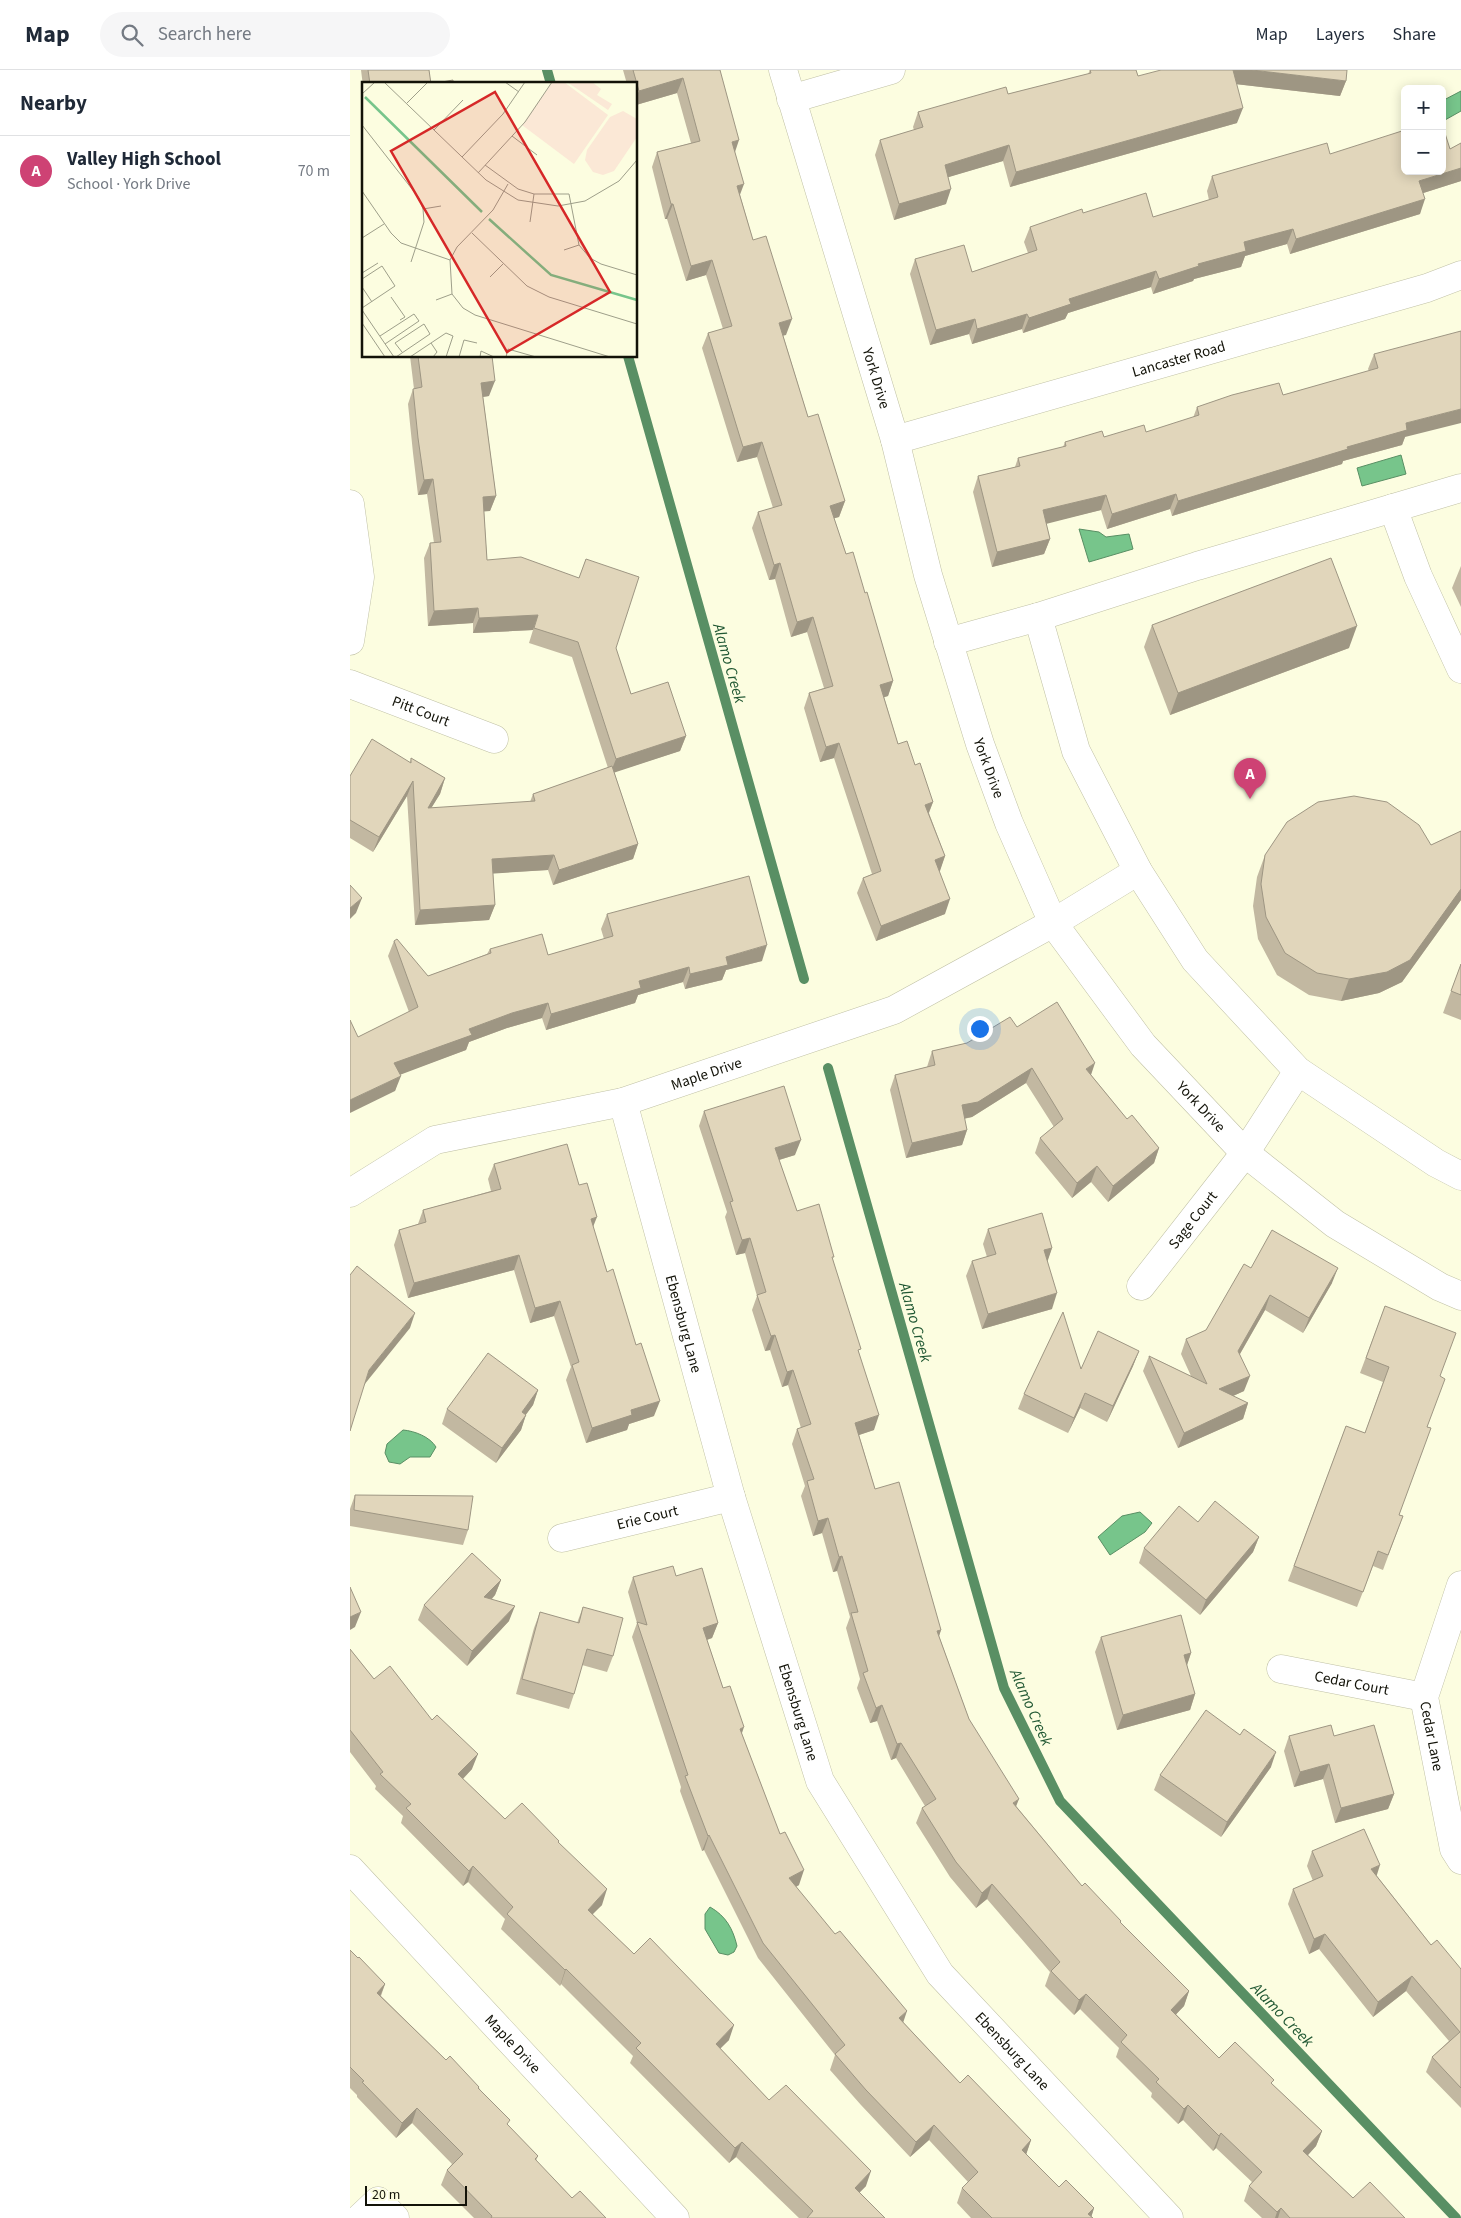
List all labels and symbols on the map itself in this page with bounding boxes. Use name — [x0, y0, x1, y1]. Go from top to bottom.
inset map — [362, 82, 638, 358]
street label: Lancaster Road — [1130, 336, 1228, 383]
street label: York Drive — [856, 344, 895, 411]
water label: Alamo Creek — [707, 620, 751, 706]
street label: Pitt Court — [389, 691, 453, 732]
street label: York Drive — [967, 735, 1009, 801]
pin: A — [1234, 758, 1266, 799]
your location — [967, 1016, 993, 1042]
street label: Maple Drive — [668, 1052, 745, 1096]
street label: York Drive — [1171, 1076, 1230, 1137]
street label: Sage Court — [1164, 1187, 1223, 1254]
street label: Ebensburg Lane — [660, 1273, 707, 1375]
water label: Alamo Creek — [893, 1279, 937, 1365]
street label: Erie Court — [615, 1500, 680, 1535]
street label: Ebensburg Lane — [773, 1661, 823, 1764]
water label: Alamo Creek — [1004, 1665, 1058, 1750]
street label: Cedar Court — [1313, 1666, 1391, 1701]
street label: Cedar Lane — [1414, 1700, 1448, 1773]
water label: Alamo Creek — [1245, 1977, 1319, 2052]
street label: Ebensburg Lane — [970, 2007, 1054, 2095]
street label: Maple Drive — [480, 2010, 545, 2078]
scale bar — [365, 2183, 468, 2206]

